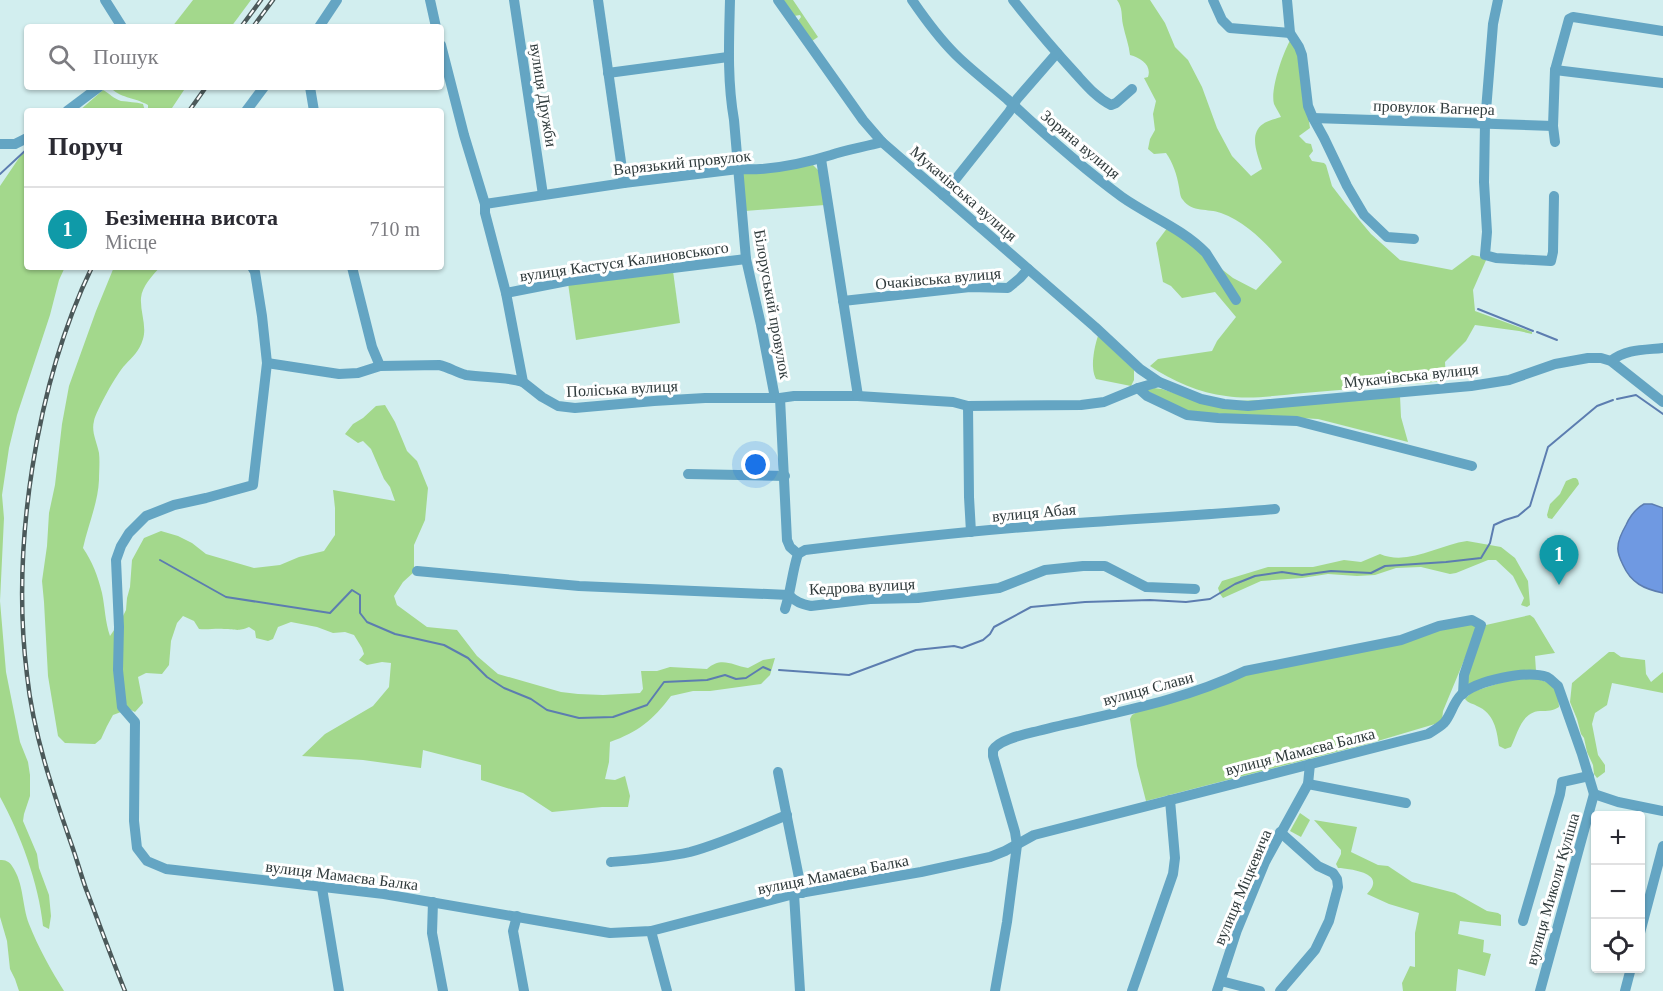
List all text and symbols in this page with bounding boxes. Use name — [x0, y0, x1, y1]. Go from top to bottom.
search box — [24, 24, 444, 90]
icon: search — [45, 41, 78, 74]
street label: вулиця Дружби — [526, 42, 560, 149]
text: Пошук — [93, 44, 159, 69]
street label: провулок Вагнера — [1373, 97, 1495, 119]
street label: Зоряна вулиця — [1037, 106, 1124, 184]
text: Поруч — [48, 132, 123, 161]
street label: Мукачівська вулиця — [906, 142, 1021, 245]
street label: Варязький провулок — [612, 147, 752, 179]
text: Безіменна висота — [105, 205, 278, 230]
text: 1 — [63, 218, 73, 240]
text: 710 m — [369, 218, 420, 240]
street label: Білоруський провулок — [750, 228, 794, 380]
text: Місце — [105, 231, 157, 253]
street label: вулиця Кастуся Калиновського — [519, 238, 730, 286]
street label: Очаківська вулиця — [874, 264, 1002, 293]
street label: Мукачівська вулиця — [1343, 360, 1480, 392]
street label: Поліська вулиця — [566, 377, 679, 401]
your location — [741, 450, 770, 479]
street label: вулиця Абая — [991, 500, 1077, 526]
pin: 1 — [1540, 536, 1578, 585]
street label: Кедрова вулиця — [808, 575, 916, 599]
street label: вулиця Слави — [1101, 668, 1196, 710]
street label: вулиця Мамаєва Балка — [1224, 725, 1377, 779]
street label: вулиця Миколи Куліша — [1523, 811, 1583, 967]
map controls — [1591, 811, 1645, 973]
button: + — [1591, 811, 1645, 865]
street label: вулиця Міцкевича — [1210, 827, 1275, 948]
street label: вулиця Мамаєва Балка — [756, 851, 910, 898]
street label: вулиця Мамаєва Балка — [265, 858, 419, 894]
button: − — [1591, 865, 1645, 919]
button: locate — [1591, 919, 1645, 973]

